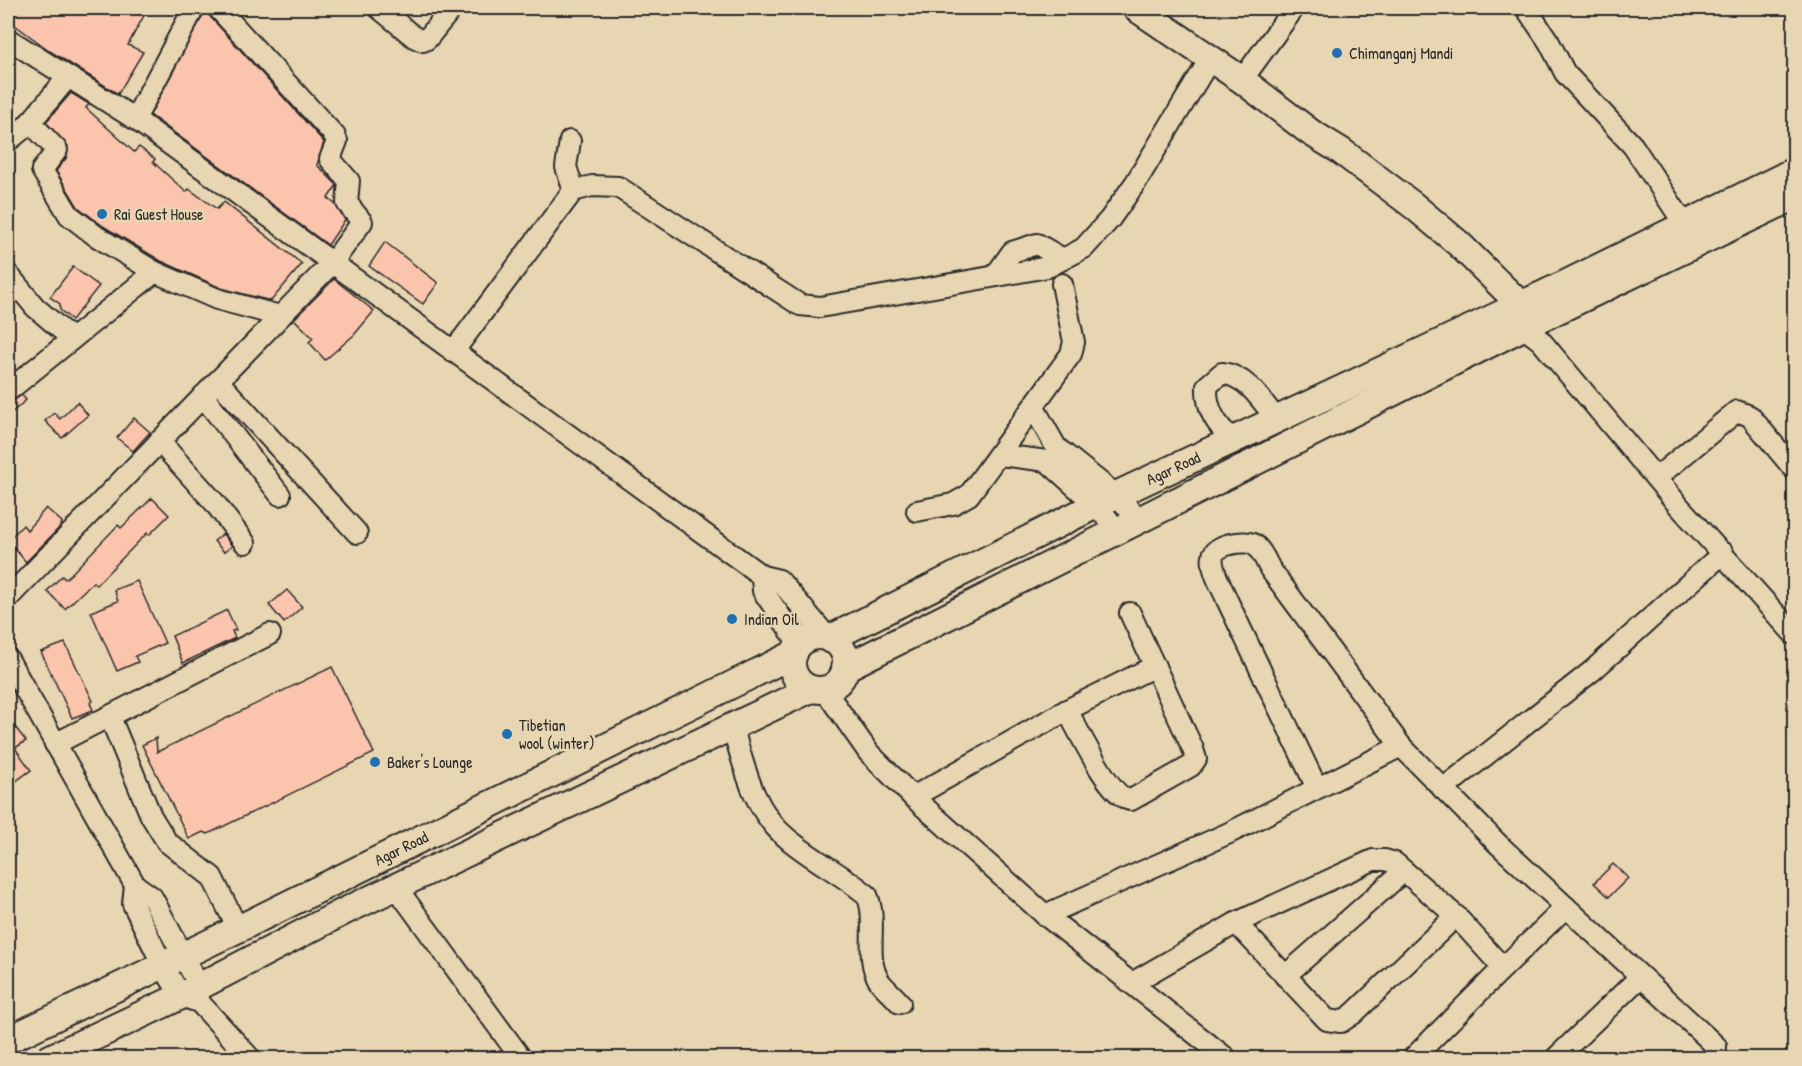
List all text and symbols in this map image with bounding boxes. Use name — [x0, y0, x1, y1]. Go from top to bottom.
place label: Chimanganj Mandi — [1349, 42, 1453, 64]
marker: Chimanganj Mandi — [1330, 46, 1344, 60]
place label: Rai Guest House — [114, 203, 204, 225]
marker: Rai Guest House — [95, 207, 109, 221]
street label: Agar Road — [1142, 446, 1204, 490]
place label: Indian Oil — [744, 608, 799, 630]
marker: Indian Oil — [725, 612, 739, 626]
place label: Tibetian wool (winter) — [519, 714, 595, 754]
marker: Tibetian wool (winter) — [500, 727, 514, 741]
place label: Baker's Lounge — [387, 751, 473, 773]
marker: Baker's Lounge — [368, 755, 382, 769]
street label: Agar Road — [370, 826, 432, 870]

